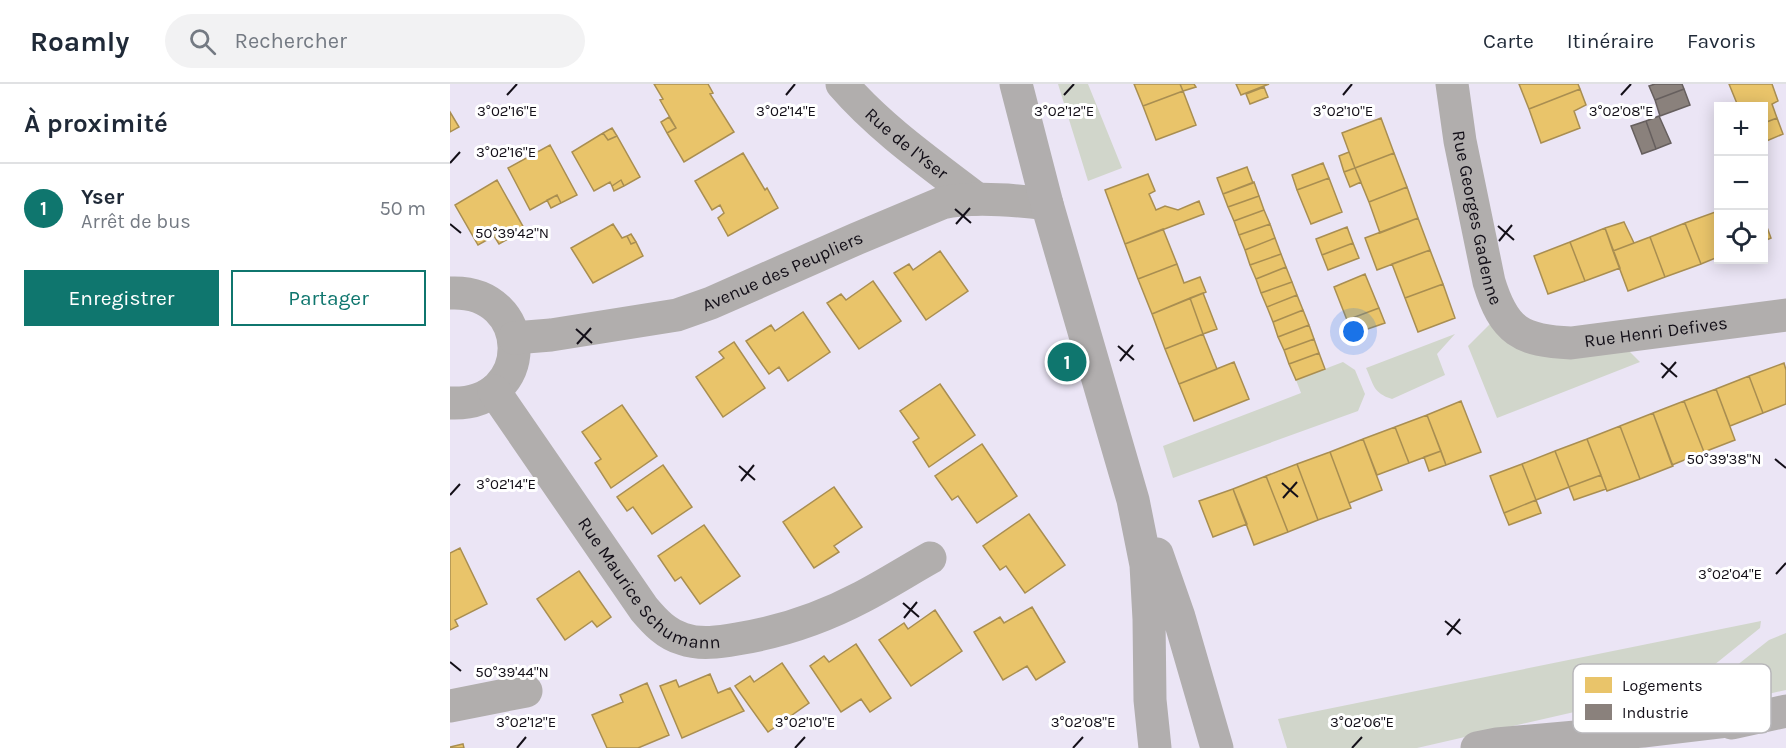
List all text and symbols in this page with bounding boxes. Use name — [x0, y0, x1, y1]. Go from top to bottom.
search box — [165, 14, 585, 68]
text: Roamly — [30, 25, 129, 58]
icon: search — [186, 25, 219, 58]
text: Rechercher — [234, 28, 347, 54]
text: Carte — [1483, 29, 1534, 53]
text: Itinéraire — [1567, 29, 1654, 53]
text: Favoris — [1687, 29, 1756, 53]
text: 3°02'16"E — [477, 102, 537, 120]
text: 3°02'14"E — [756, 102, 816, 120]
text: 3°02'12"E — [1034, 102, 1094, 120]
text: 3°02'10"E — [1313, 102, 1373, 120]
text: 3°02'08"E — [1589, 102, 1653, 120]
map controls — [1714, 102, 1768, 264]
button: + — [1714, 102, 1768, 156]
street label: Rue de l'Yser — [860, 103, 953, 184]
text: À proximité — [24, 108, 168, 139]
street label: Rue Georges Gadenne — [1448, 129, 1507, 308]
text: 3°02'16"E — [476, 143, 536, 161]
button: − — [1714, 156, 1768, 210]
text: Yser — [81, 184, 124, 210]
text: 1 — [40, 197, 47, 220]
text: 50 m — [379, 197, 426, 220]
text: Arrêt de bus — [81, 210, 191, 233]
button: locate — [1714, 210, 1768, 264]
text: 50°39'42"N — [475, 224, 549, 242]
street label: Avenue des Peupliers — [699, 226, 866, 316]
button: Enregistrer — [24, 270, 219, 326]
button: Partager — [231, 270, 426, 326]
street label: Rue Henri Defives — [1583, 312, 1729, 352]
your location — [1339, 317, 1368, 346]
pin: 1 — [1048, 340, 1086, 384]
text: 50°39'38"N — [1687, 450, 1761, 468]
text: 3°02'14"E — [476, 475, 536, 493]
street label: Rue Maurice Schumann — [573, 513, 721, 654]
text: 3°02'04"E — [1698, 565, 1762, 583]
text: 50°39'44"N — [475, 663, 549, 681]
legend — [1573, 664, 1771, 733]
text: Logements — [1622, 676, 1703, 695]
text: Industrie — [1622, 703, 1689, 722]
text: 3°02'12"E — [496, 713, 556, 731]
text: 3°02'10"E — [775, 713, 835, 731]
text: 3°02'08"E — [1051, 713, 1115, 731]
text: 3°02'06"E — [1330, 713, 1394, 731]

